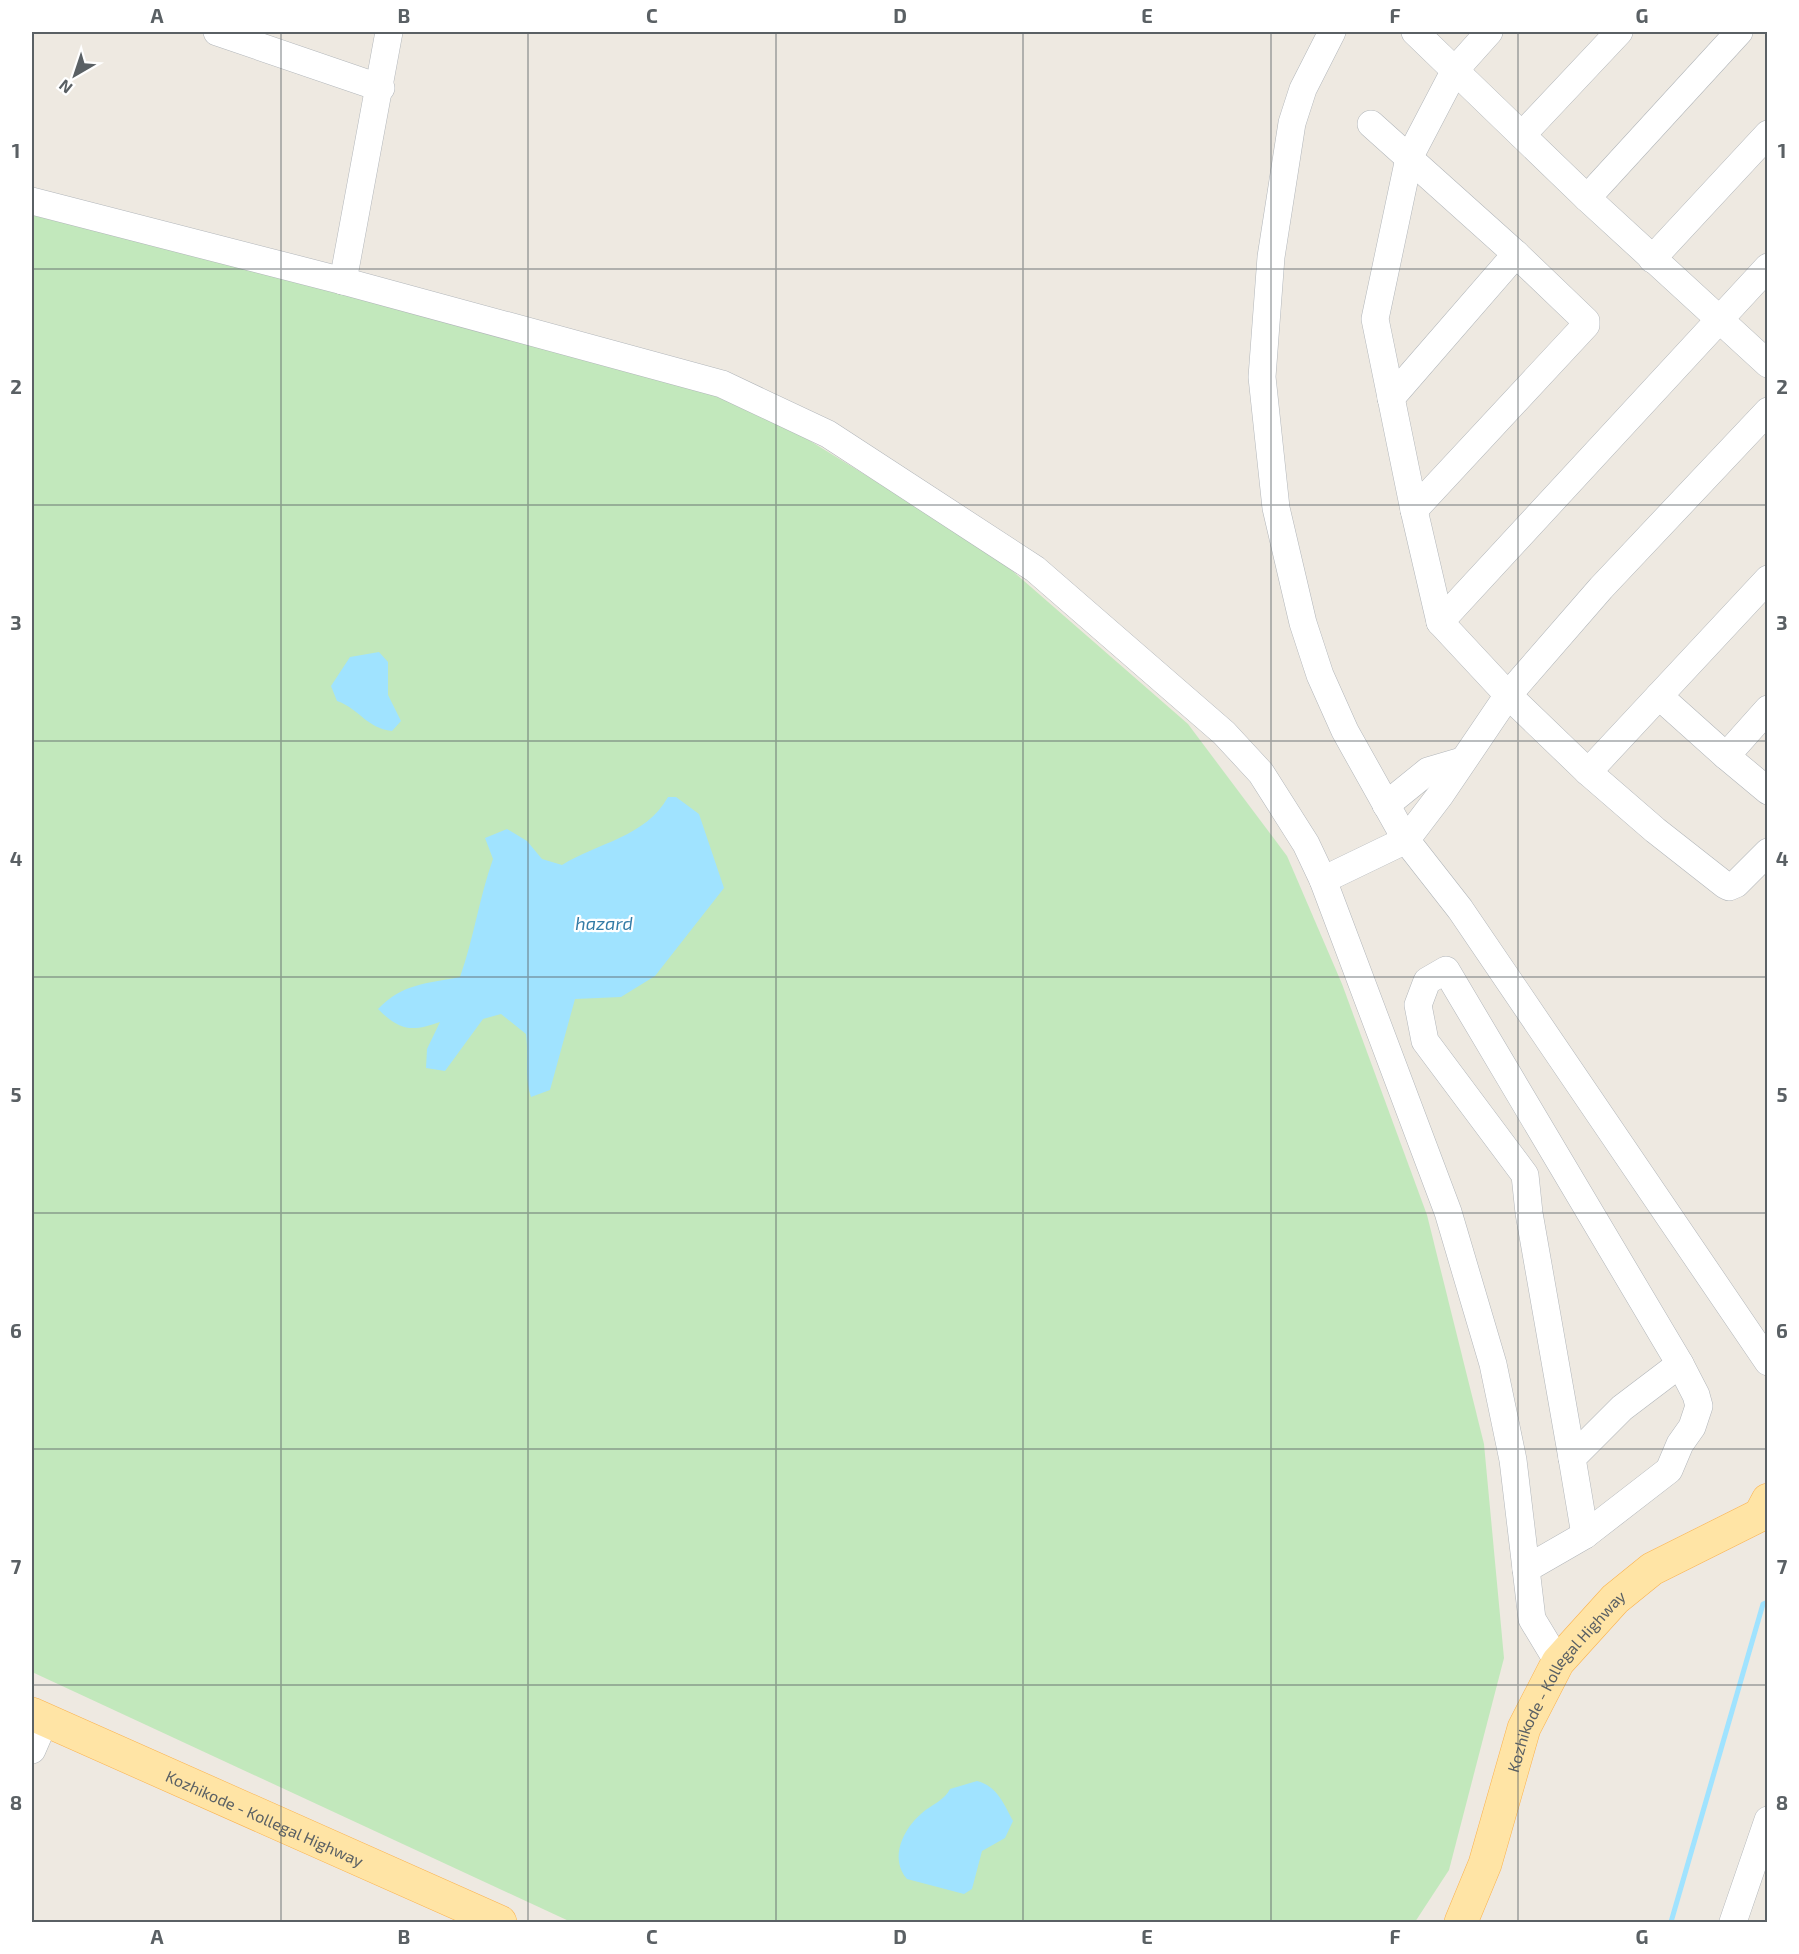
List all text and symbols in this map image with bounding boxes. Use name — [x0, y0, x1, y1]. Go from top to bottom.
text: A — [150, 3, 164, 27]
text: B — [398, 3, 410, 27]
text: C — [646, 3, 658, 27]
text: D — [893, 3, 907, 27]
text: E — [1141, 3, 1153, 27]
text: F — [1389, 3, 1401, 27]
text: G — [1636, 3, 1648, 27]
north arrow — [45, 45, 105, 105]
text: N — [55, 76, 76, 98]
text: 1 — [12, 138, 20, 162]
text: 1 — [1778, 138, 1786, 162]
text: 2 — [10, 374, 22, 398]
text: 2 — [1776, 374, 1788, 398]
text: 3 — [10, 610, 22, 634]
text: 3 — [1776, 610, 1788, 634]
text: 4 — [10, 846, 23, 870]
text: 4 — [1776, 846, 1789, 870]
water label: hazard — [575, 912, 633, 934]
text: 5 — [10, 1082, 22, 1106]
text: 5 — [1776, 1082, 1788, 1106]
text: 6 — [10, 1318, 22, 1342]
text: 6 — [1776, 1318, 1788, 1342]
text: 7 — [11, 1554, 22, 1578]
text: 7 — [1777, 1554, 1788, 1578]
street label: Kozhikode - Kollegal Highway — [1502, 1585, 1629, 1774]
street label: Kozhikode - Kollegal Highway — [163, 1765, 367, 1870]
text: 8 — [10, 1790, 22, 1814]
text: 8 — [1776, 1790, 1788, 1814]
text: A — [150, 1924, 164, 1948]
text: B — [398, 1924, 410, 1948]
text: C — [646, 1924, 658, 1948]
text: D — [893, 1924, 907, 1948]
text: E — [1141, 1924, 1153, 1948]
text: F — [1389, 1924, 1401, 1948]
text: G — [1636, 1924, 1648, 1948]

